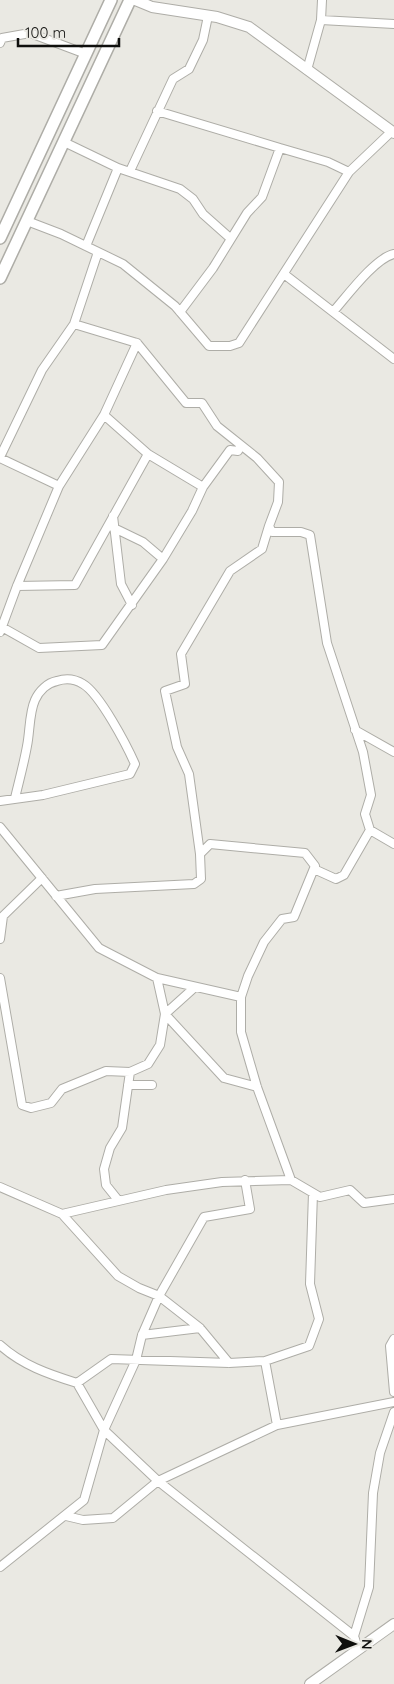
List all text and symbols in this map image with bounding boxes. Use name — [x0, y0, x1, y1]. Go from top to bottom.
scale bar — [18, 15, 119, 47]
text: 100 m — [25, 23, 66, 42]
north arrow — [329, 1619, 379, 1669]
text: N — [358, 1639, 376, 1650]

